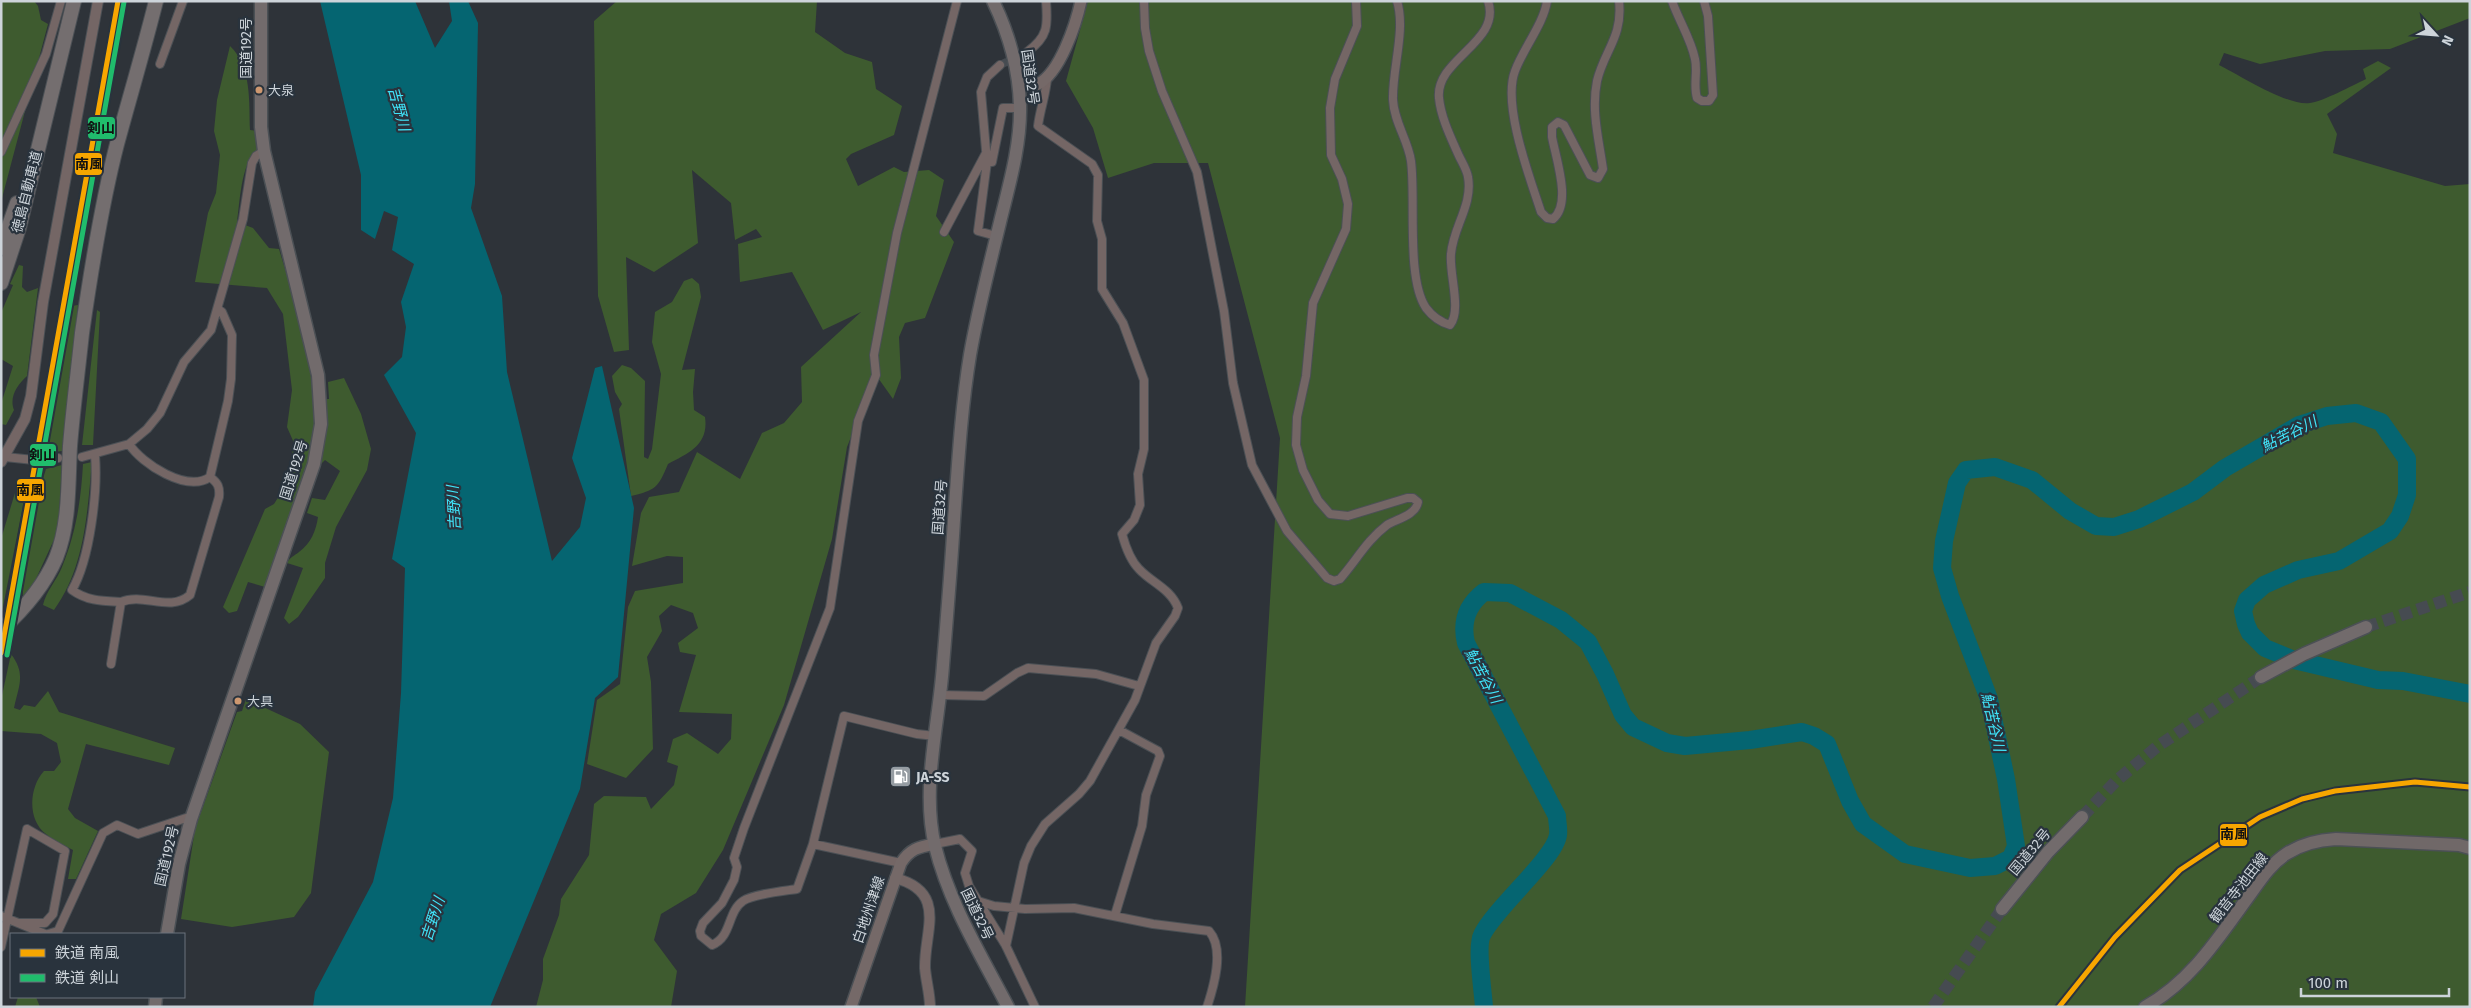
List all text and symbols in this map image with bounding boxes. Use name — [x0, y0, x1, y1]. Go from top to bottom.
north arrow — [2411, 10, 2461, 60]
street label: 国道192号 — [238, 17, 255, 79]
text: N — [2438, 33, 2457, 48]
street label: 国道32号 — [1018, 48, 1042, 106]
place label: 大泉 — [268, 83, 294, 98]
marker: 大泉 — [254, 85, 264, 95]
water label: 吉野川 — [384, 85, 414, 135]
line badge: 剣山 — [87, 116, 116, 140]
text: 剣山 — [87, 120, 115, 137]
street label: 徳島自動車道 — [9, 149, 45, 235]
line badge: 南風 — [74, 152, 103, 176]
text: 南風 — [75, 156, 103, 173]
water label: 鮎苦谷川 — [2258, 411, 2322, 456]
street label: 国道192号 — [277, 438, 311, 502]
line badge: 剣山 — [29, 443, 57, 467]
text: 剣山 — [29, 447, 57, 464]
line badge: 南風 — [16, 478, 45, 502]
street label: 国道32号 — [930, 479, 950, 535]
text: 南風 — [16, 482, 44, 499]
water label: 吉野川 — [444, 483, 464, 531]
water label: 鮎苦谷川 — [1461, 645, 1506, 708]
water label: 鮎苦谷川 — [1977, 691, 2009, 755]
place label: 大具 — [247, 694, 273, 709]
marker: 大具 — [233, 696, 243, 706]
fuel station icon: JA-SS — [888, 765, 912, 789]
place label: JA-SS — [915, 769, 950, 786]
line badge: 南風 — [2219, 823, 2248, 847]
street label: 国道192号 — [152, 824, 182, 888]
street label: 国道32号 — [2006, 825, 2054, 879]
text: 南風 — [2220, 826, 2248, 843]
street label: 観音寺池田線 — [2206, 850, 2272, 926]
street label: 白地州津線 — [850, 874, 888, 946]
street label: 国道32号 — [957, 885, 997, 943]
water label: 吉野川 — [417, 893, 449, 943]
legend — [10, 933, 185, 998]
text: 鉄道 南風 — [55, 944, 119, 962]
scale bar — [2301, 966, 2448, 998]
text: 鉄道 剣山 — [55, 969, 119, 987]
text: 100 m — [2308, 974, 2348, 992]

